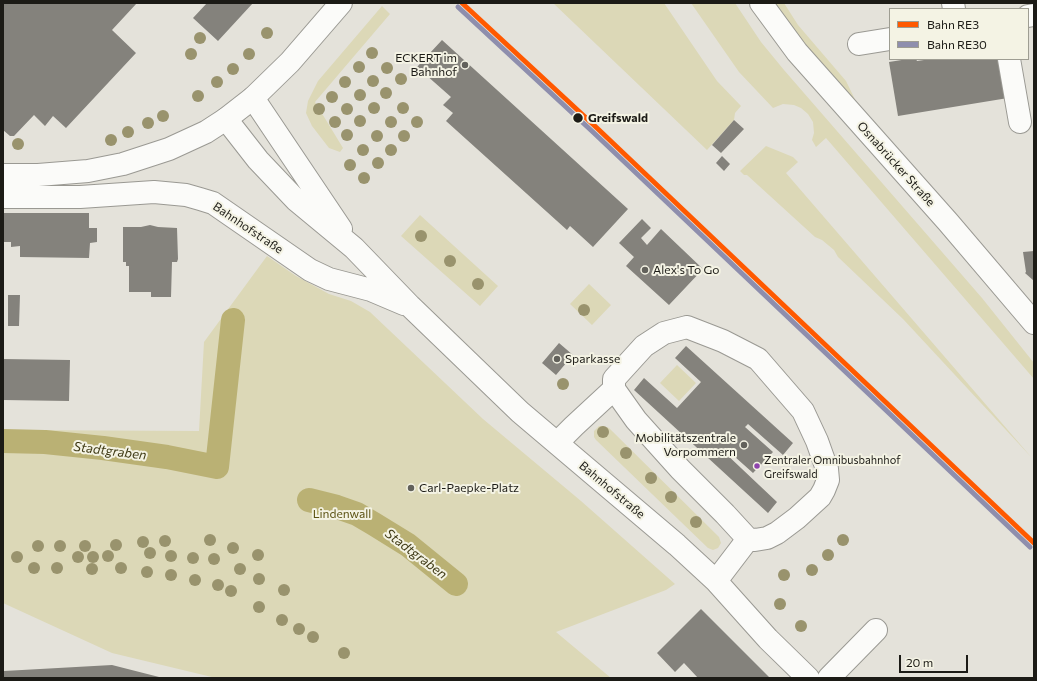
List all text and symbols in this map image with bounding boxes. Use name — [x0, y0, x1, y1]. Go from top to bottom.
legend — [889, 8, 1029, 60]
text: Bahn RE3 — [927, 17, 979, 31]
text: Bahn RE30 — [927, 37, 987, 51]
place label: ECKERT im Bahnhof — [395, 51, 457, 79]
marker: ECKERT im Bahnhof — [460, 60, 470, 70]
marker: Greifswald — [571, 111, 585, 125]
place label: Greifswald — [588, 111, 648, 125]
street label: Osnabrücker Straße — [854, 119, 938, 209]
street label: Bahnhofstraße — [210, 199, 286, 257]
place label: Alex's To Go — [653, 263, 719, 277]
marker: Alex's To Go — [640, 265, 650, 275]
place label: Sparkasse — [565, 352, 620, 366]
marker: Sparkasse — [552, 354, 562, 364]
place label: Mobilitätszentrale Vorpommern — [635, 431, 736, 459]
water label: Stadtgraben — [73, 439, 147, 463]
marker: Mobilitätszentrale Vorpommern — [739, 440, 749, 450]
place label: Zentraler Omnibusbahnhof Greifswald — [764, 453, 901, 479]
street label: Bahnhofstraße — [576, 458, 648, 522]
marker: Zentraler Omnibusbahnhof Greifswald — [752, 461, 762, 471]
place label: Carl-Paepke-Platz — [419, 481, 519, 495]
marker: Carl-Paepke-Platz — [406, 483, 416, 493]
park label: Lindenwall — [313, 507, 371, 521]
water label: Stadtgraben — [382, 526, 450, 582]
scale bar — [901, 647, 970, 673]
text: 20 m — [906, 655, 933, 669]

